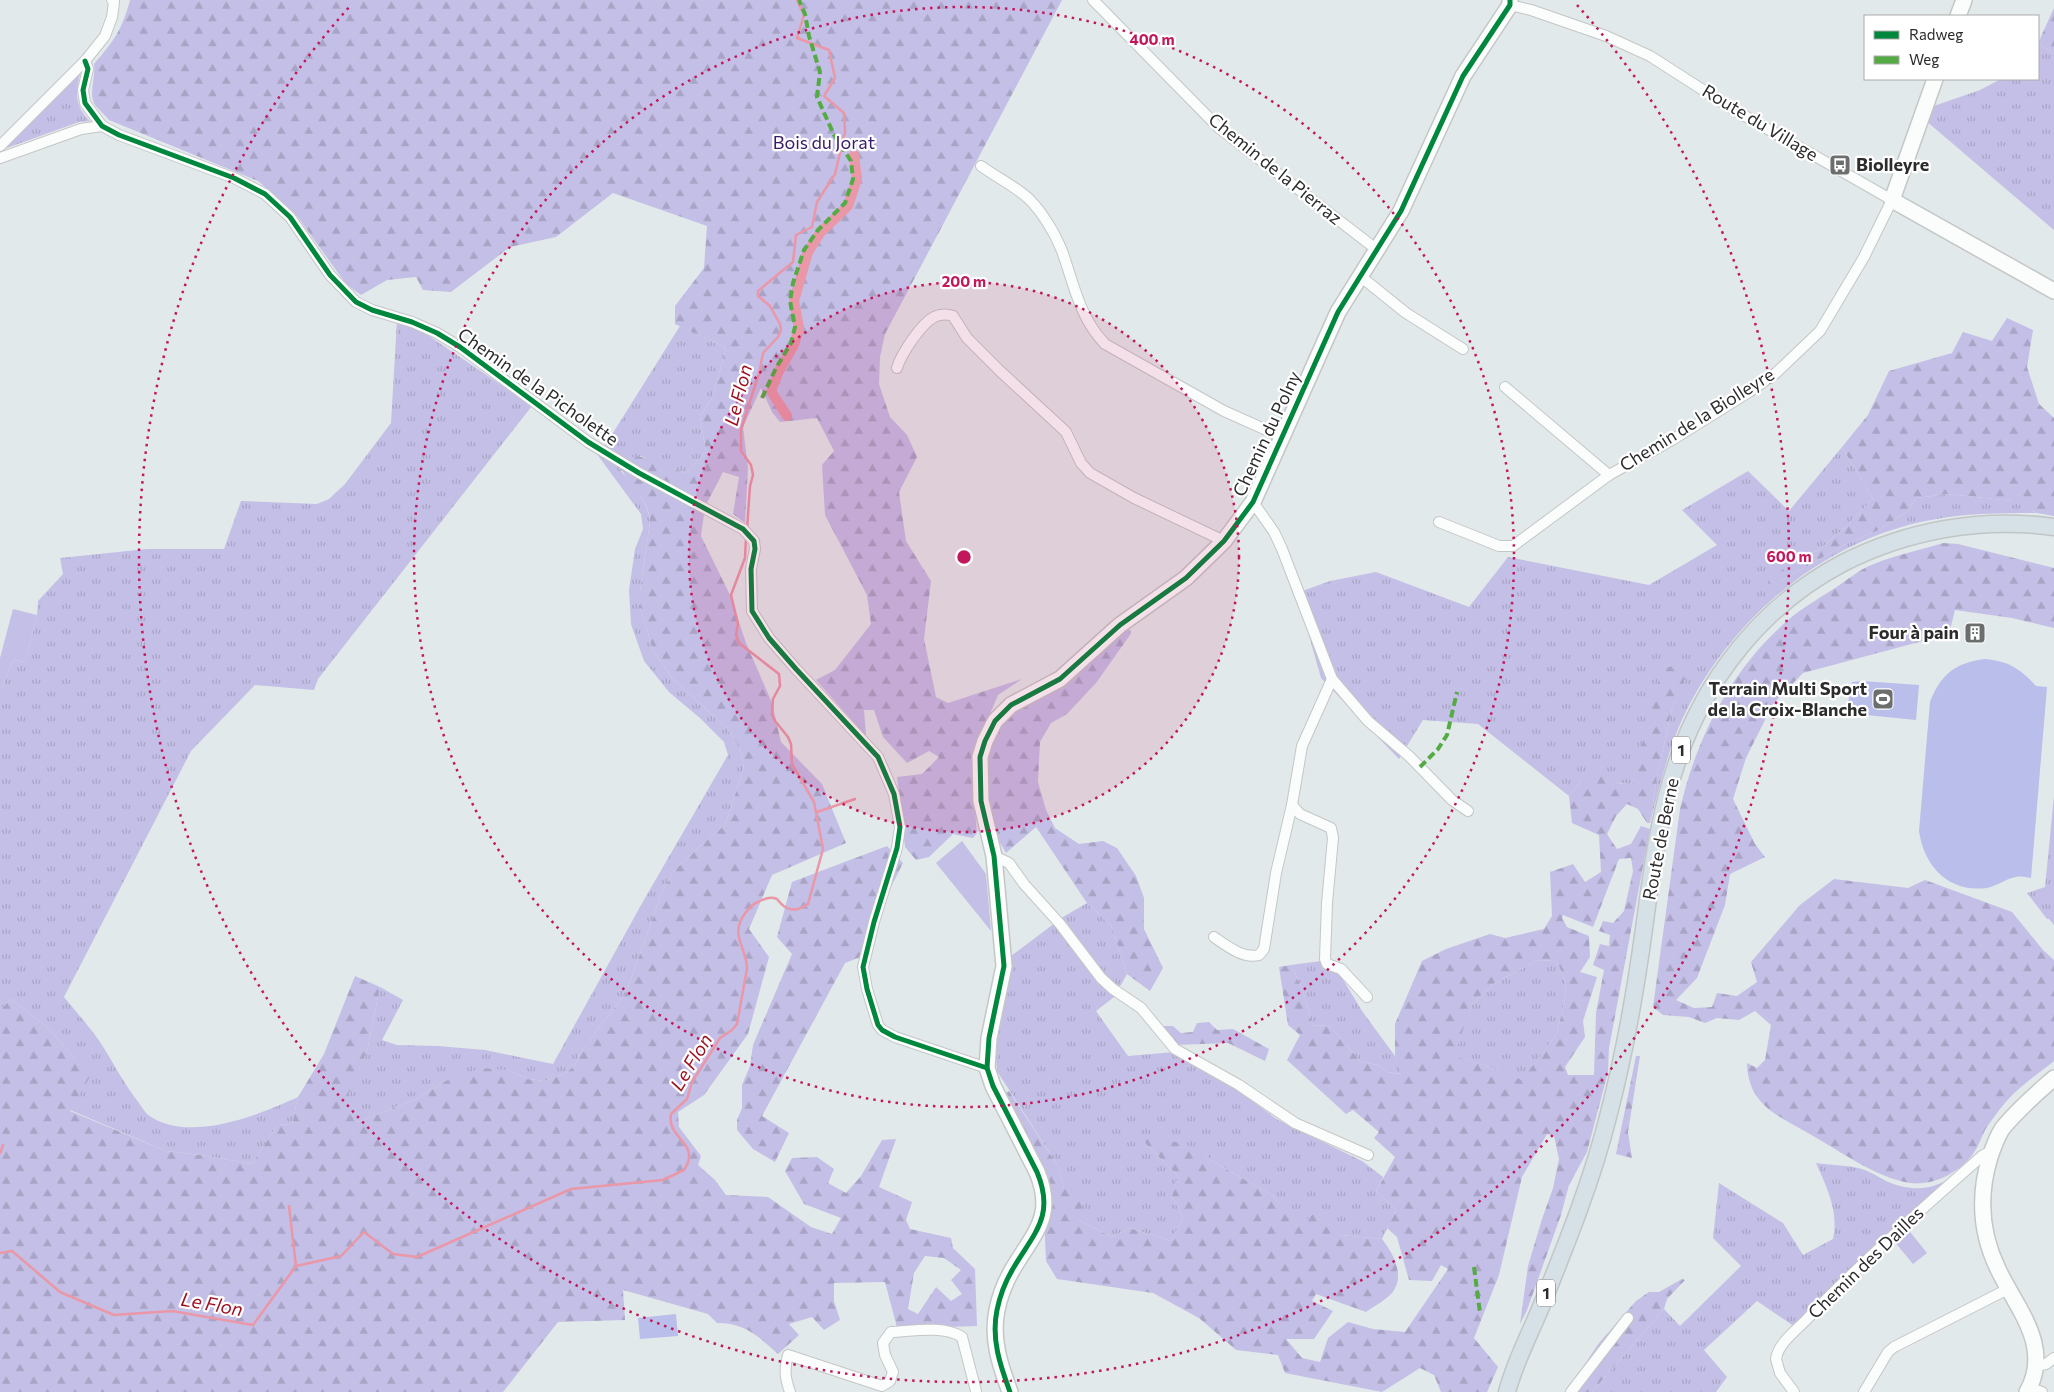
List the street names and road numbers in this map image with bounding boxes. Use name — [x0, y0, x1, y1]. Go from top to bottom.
street label: Route du Village — [1699, 79, 1822, 165]
street label: Chemin de la Pierraz — [1205, 108, 1347, 229]
street label: Chemin de la Picholette — [454, 322, 623, 450]
street label: Chemin de la Biolleyre — [1615, 363, 1778, 476]
street label: Chemin du Polny — [1227, 367, 1305, 500]
road number: 1 — [1672, 736, 1690, 764]
street label: Route de Berne — [1637, 776, 1683, 902]
street label: Chemin des Dailles — [1803, 1202, 1928, 1323]
road number: 1 — [1537, 1280, 1555, 1306]

